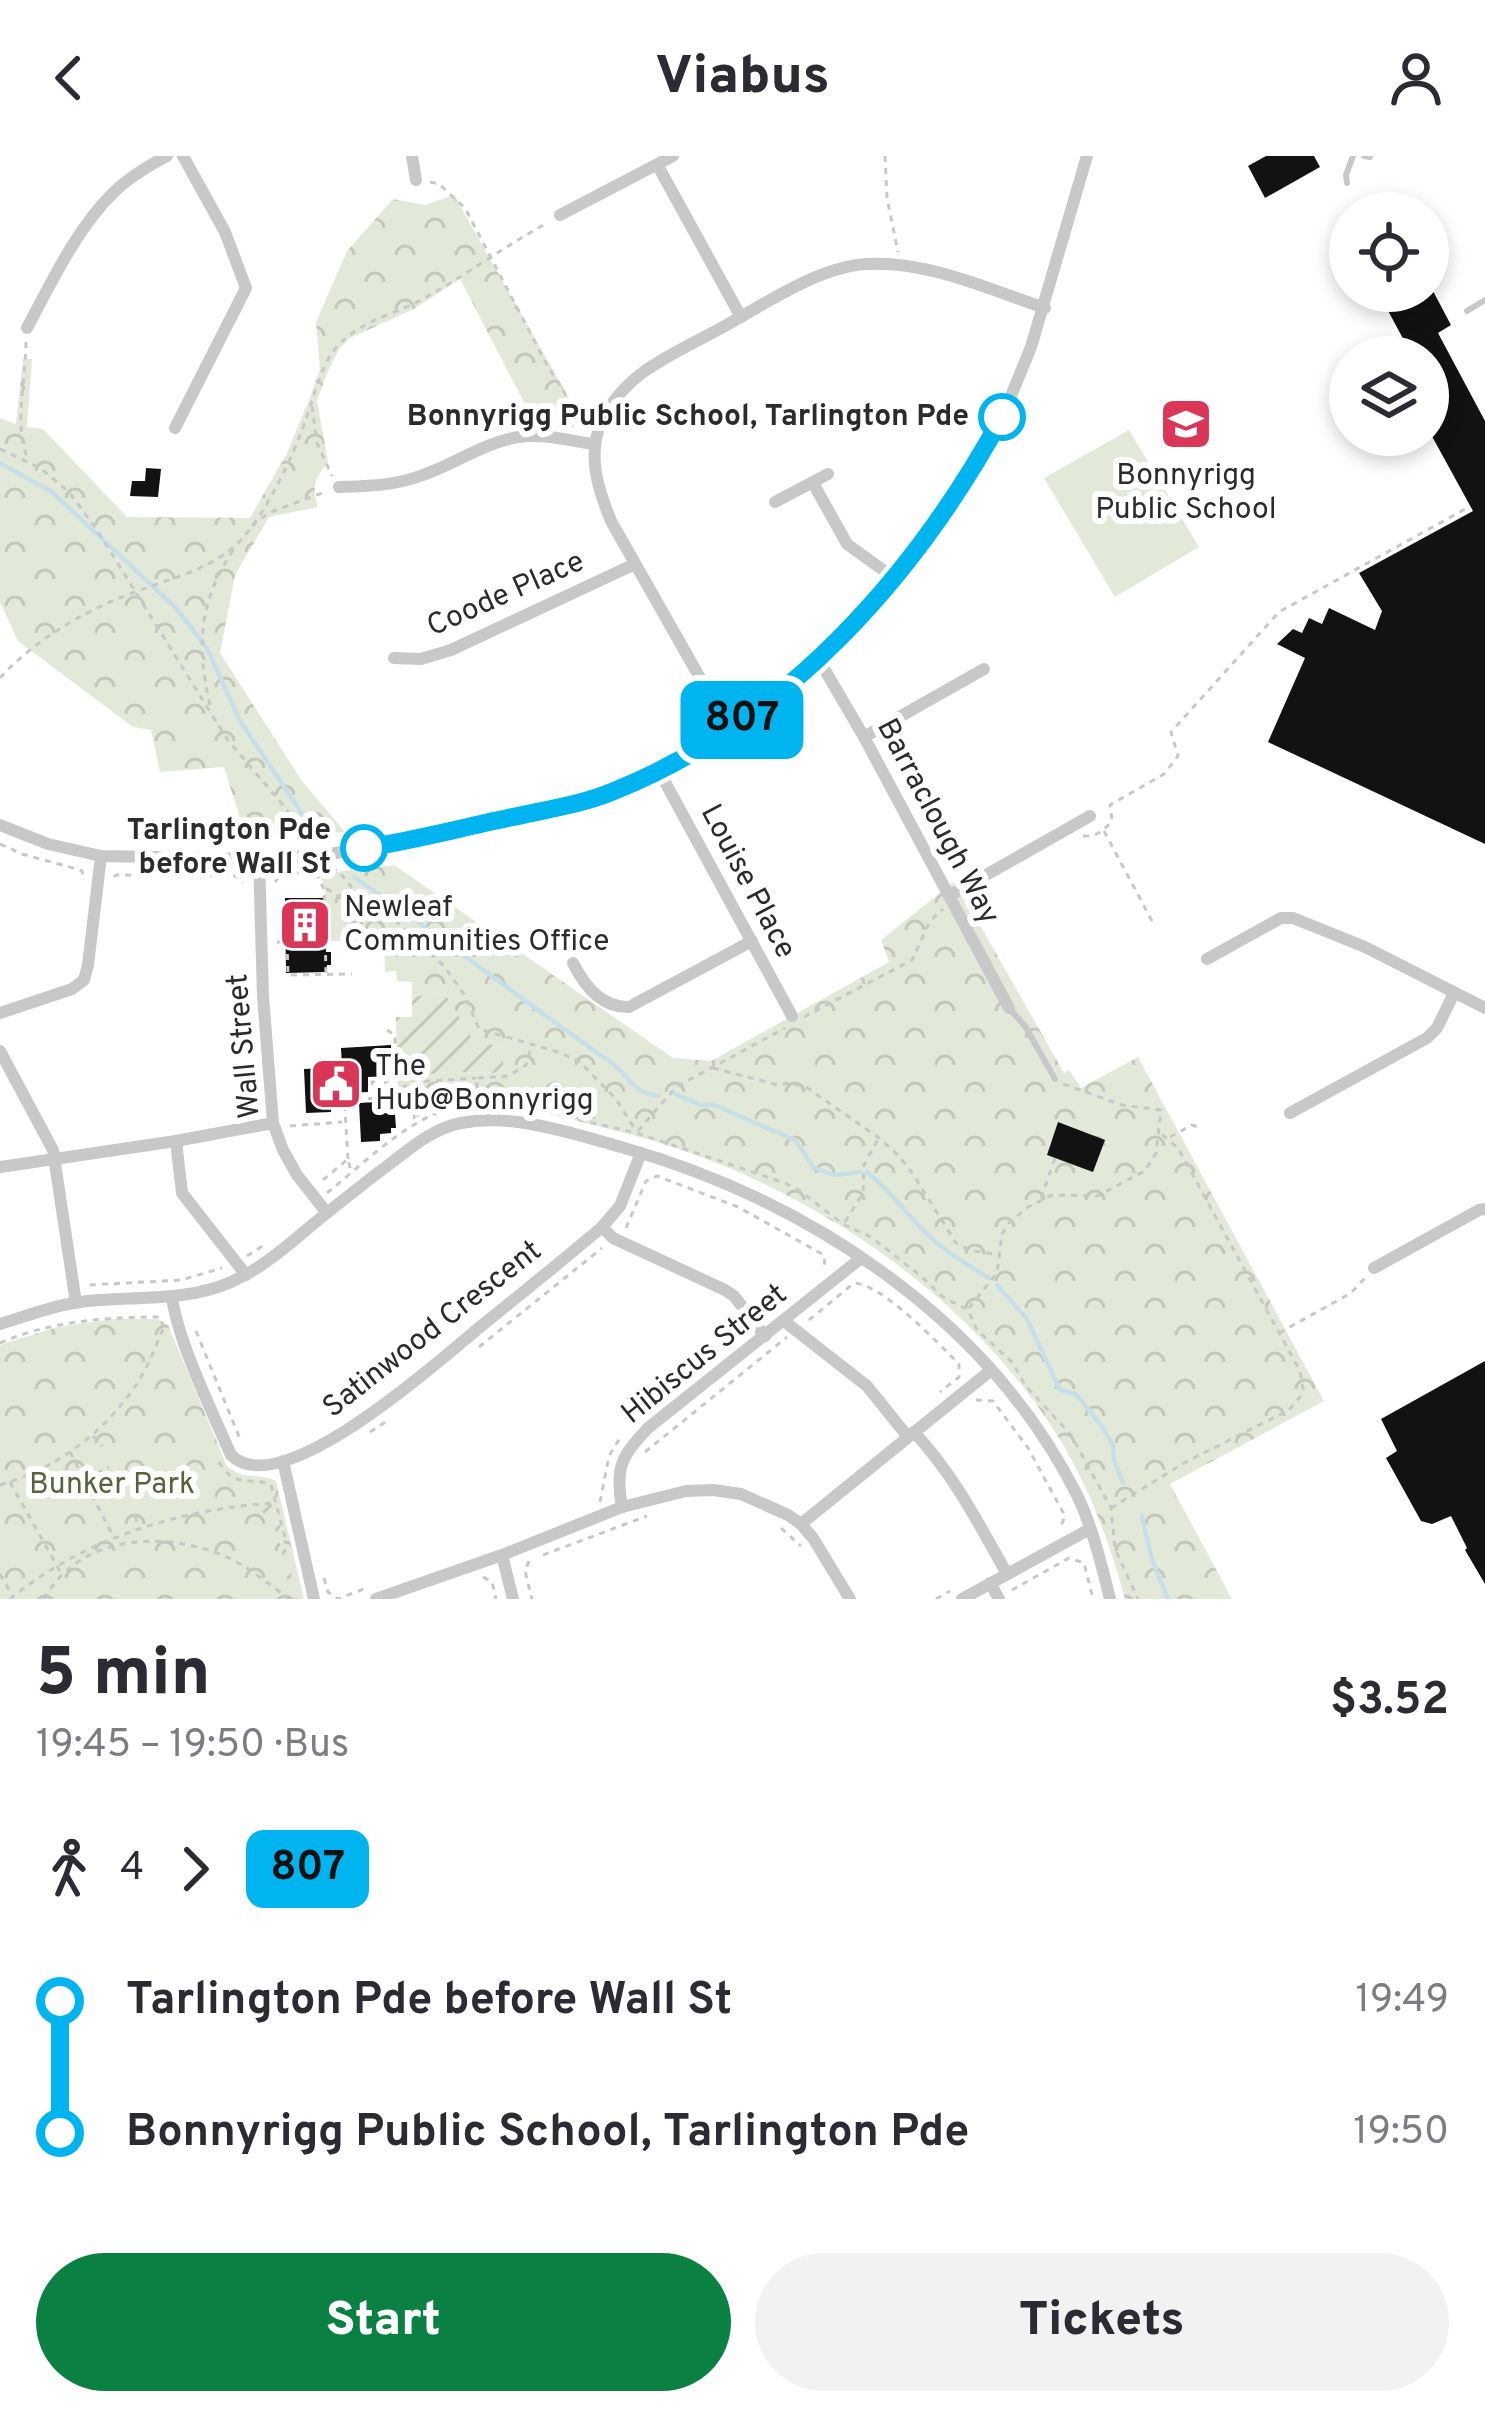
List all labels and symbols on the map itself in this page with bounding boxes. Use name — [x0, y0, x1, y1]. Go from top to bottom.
marker: Bonnyrigg Public School, Tarlington Pde — [980, 395, 1024, 439]
school or university icon: Bonnyrigg Public School — [1158, 396, 1214, 452]
place label: Bonnyrigg Public School, Tarlington Pde — [407, 399, 969, 436]
place label: Bonnyrigg Public School — [1095, 458, 1277, 529]
street label: Coode Place — [422, 544, 590, 646]
line badge: 807 — [673, 681, 811, 759]
street label: Barraclough Way — [867, 713, 1007, 931]
street label: Louise Place — [691, 799, 803, 965]
place label: Tarlington Pde before Wall St — [127, 813, 331, 884]
marker: Tarlington Pde before Wall St — [342, 826, 386, 870]
place label: Newleaf Communities Office — [344, 890, 609, 961]
building icon: Newleaf Communities Office — [277, 897, 333, 953]
street label: Wall Street — [220, 972, 270, 1120]
place label: The Hub@Bonnyrigg — [375, 1049, 594, 1120]
public building icon: The Hub@Bonnyrigg — [308, 1056, 364, 1112]
street label: Satinwood Crescent — [316, 1233, 550, 1427]
street label: Hibiscus Street — [615, 1277, 795, 1433]
park label: Bunker Park — [29, 1467, 195, 1504]

